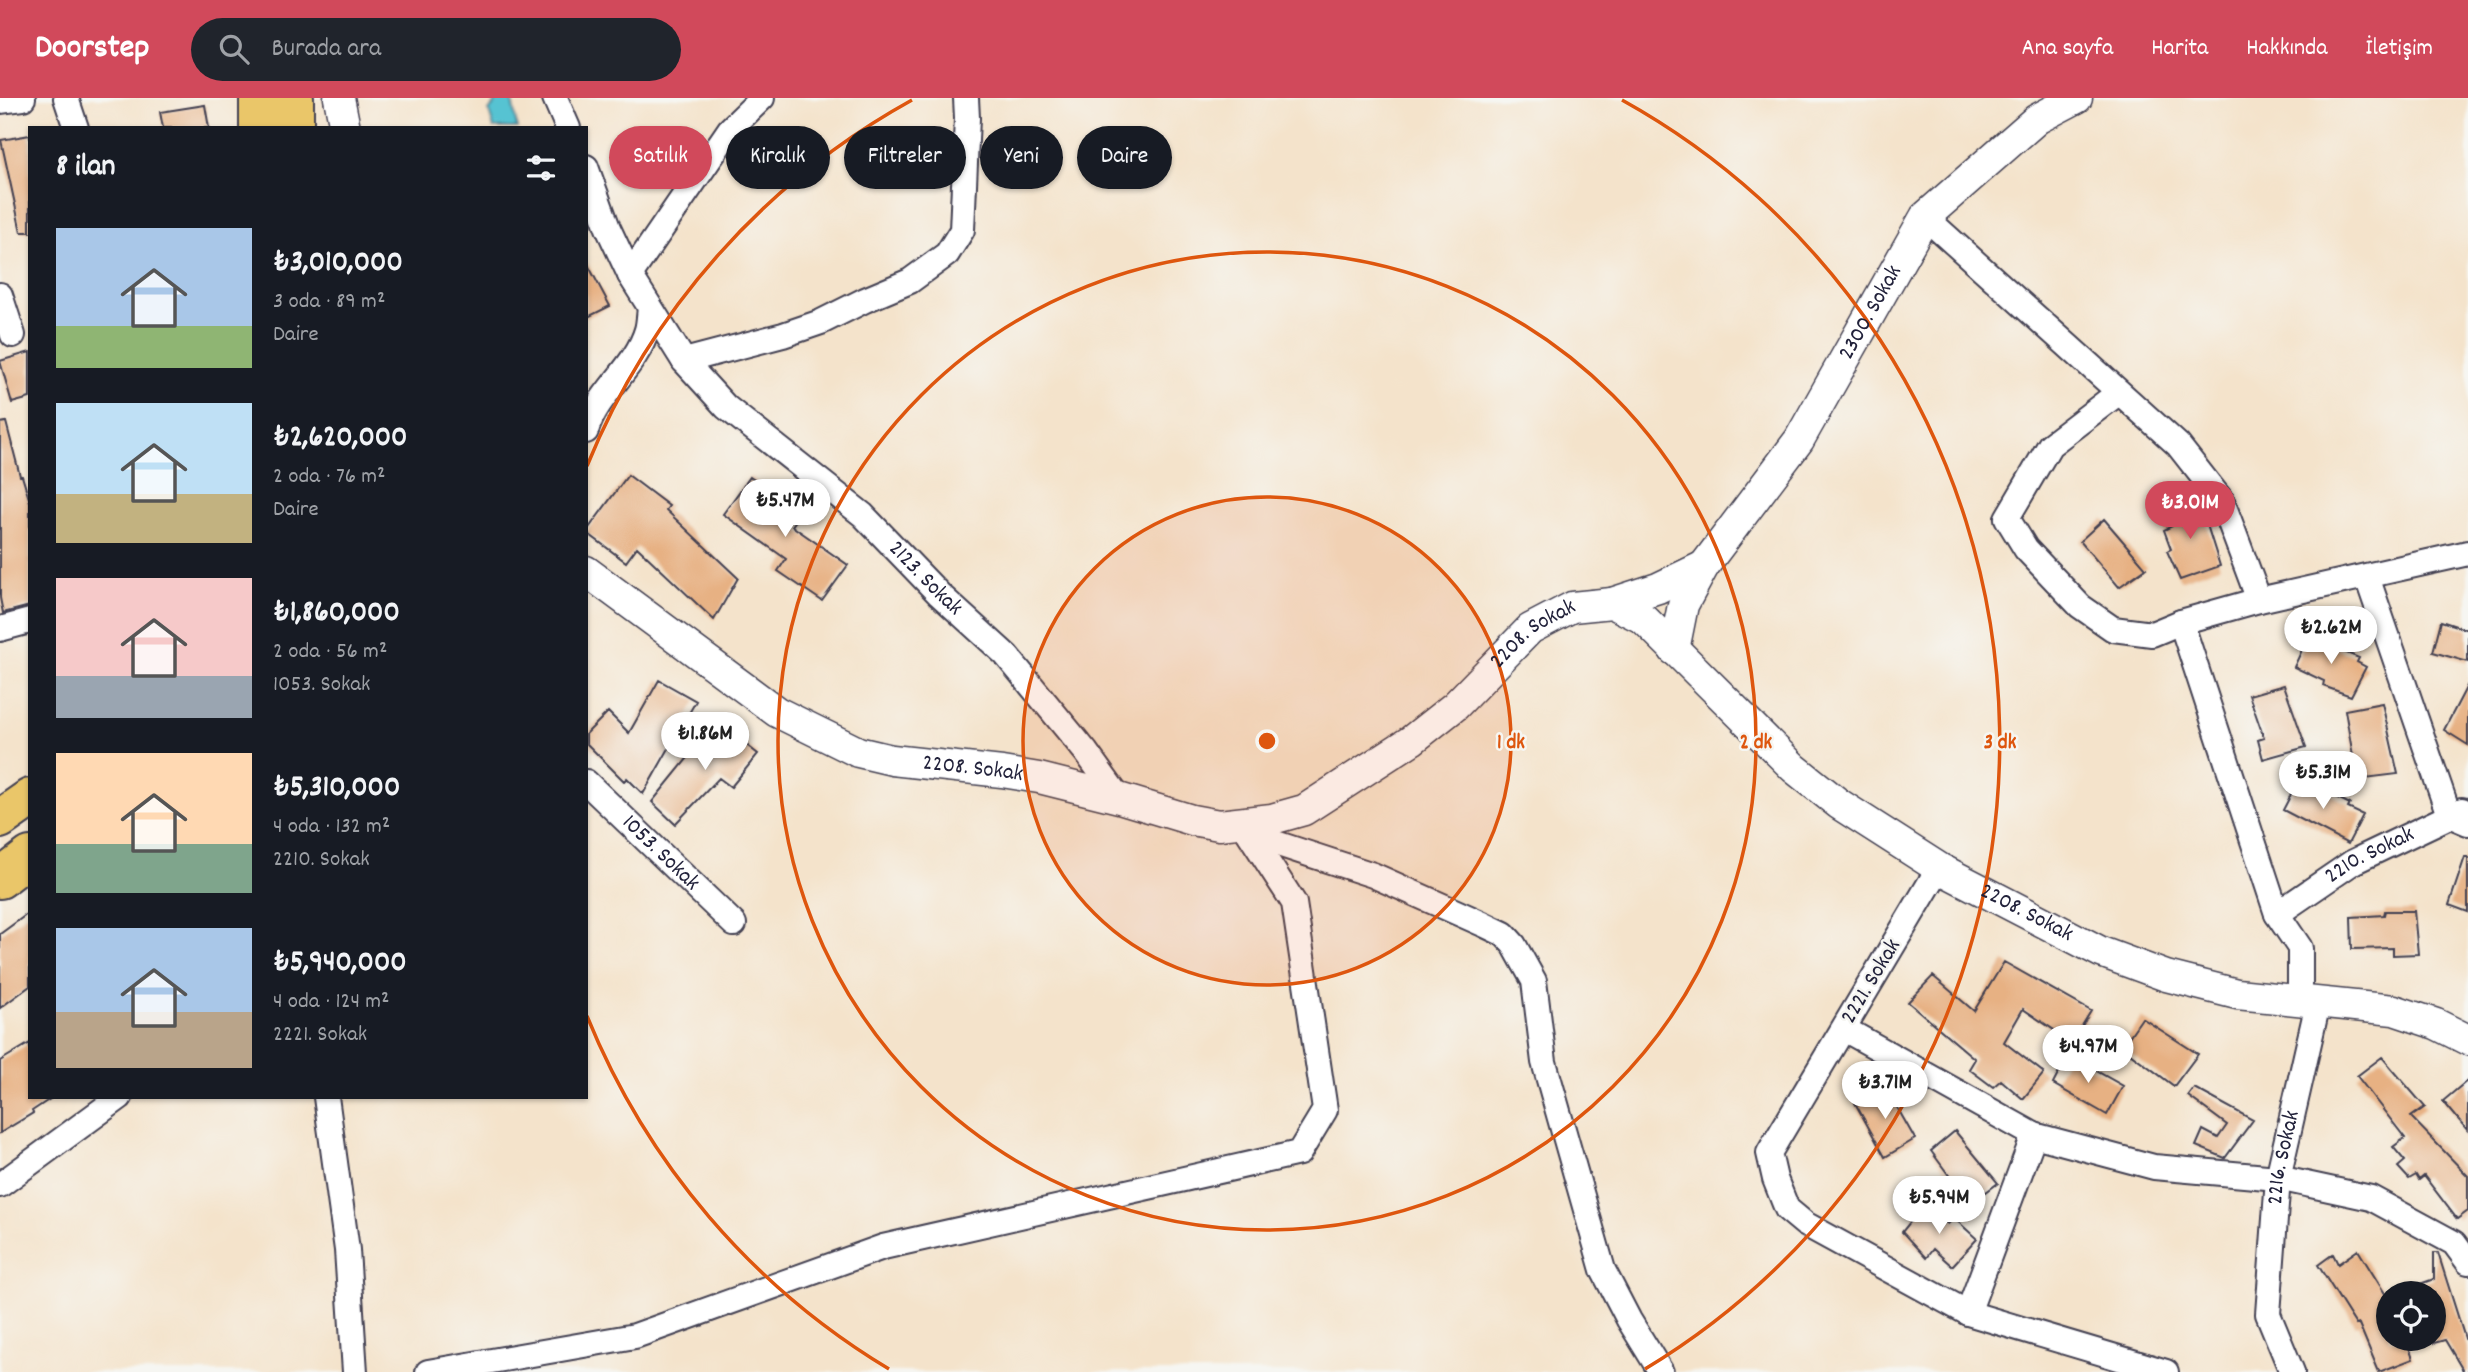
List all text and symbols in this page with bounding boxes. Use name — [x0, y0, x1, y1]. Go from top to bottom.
search box — [191, 18, 681, 81]
text: Doorstep — [35, 26, 149, 73]
icon: search — [215, 30, 253, 68]
text: Burada ara — [271, 31, 381, 68]
text: Ana sayfa — [2022, 32, 2113, 66]
text: Harita — [2151, 32, 2208, 66]
text: Hakkında — [2246, 32, 2328, 66]
text: İletişim — [2366, 32, 2433, 66]
chip: Satılık — [609, 126, 712, 189]
chip: Kiralık — [726, 126, 830, 189]
chip: Filtreler — [844, 126, 966, 189]
chip: Yeni — [980, 126, 1063, 189]
chip: Daire — [1077, 126, 1172, 189]
text: 8 ilan — [56, 147, 115, 190]
icon: filters — [522, 149, 560, 187]
text: ₺3,010,000 — [273, 243, 403, 286]
icon: home — [112, 256, 196, 340]
street label: 2300. Sokak — [1831, 259, 1911, 367]
text: 3 oda · 89 m² — [273, 286, 385, 319]
text: Daire — [273, 319, 319, 352]
text: ₺2,620,000 — [273, 418, 407, 461]
icon: home — [112, 431, 196, 515]
text: 2 oda · 76 m² — [273, 461, 385, 494]
pin: ₺5.47M — [728, 480, 842, 539]
pin: ₺3.01M — [2133, 482, 2247, 541]
text: ₺5.47M — [755, 485, 815, 518]
text: ₺3.01M — [2161, 487, 2219, 520]
text: Daire — [273, 494, 319, 527]
street label: 2123. Sokak — [880, 534, 970, 624]
street label: 2208. Sokak — [1483, 591, 1582, 677]
text: ₺1,860,000 — [273, 593, 400, 636]
icon: home — [112, 606, 196, 690]
pin: ₺2.62M — [2274, 606, 2388, 666]
text: ₺2.62M — [2300, 612, 2362, 645]
text: 2 oda · 56 m² — [273, 636, 387, 669]
text: 1053. Sokak — [273, 669, 371, 702]
pin: ₺1.86M — [648, 712, 762, 772]
text: ₺1.86M — [677, 718, 733, 751]
centre of rings — [1255, 729, 1279, 753]
text: 1 dk — [1497, 729, 1525, 759]
text: 2 dk — [1740, 729, 1773, 759]
text: 3 dk — [1984, 729, 2017, 759]
street label: 2208. Sokak — [921, 747, 1026, 792]
pin: ₺5.31M — [2266, 752, 2380, 811]
text: ₺5.31M — [2295, 757, 2351, 790]
text: ₺5,310,000 — [273, 768, 400, 811]
icon: home — [112, 781, 196, 865]
street label: 1053. Sokak — [614, 808, 707, 899]
text: 4 oda · 132 m² — [273, 811, 390, 844]
street label: 2210. Sokak — [2318, 819, 2420, 893]
text: 2210. Sokak — [273, 844, 370, 877]
street label: 2208. Sokak — [1974, 875, 2079, 951]
street label: 2221. Sokak — [1834, 933, 1910, 1031]
text: ₺5,940,000 — [273, 943, 407, 986]
icon: home — [112, 956, 196, 1040]
text: 4 oda · 124 m² — [273, 986, 390, 1019]
text: 2221. Sokak — [273, 1019, 367, 1052]
pin: ₺4.97M — [2031, 1026, 2145, 1085]
text: ₺4.97M — [2059, 1031, 2118, 1064]
pin: ₺3.71M — [1828, 1062, 1942, 1121]
text: ₺3.71M — [1858, 1067, 1912, 1100]
street label: 2216. Sokak — [2260, 1107, 2309, 1206]
pin: ₺5.94M — [1882, 1176, 1996, 1236]
text: ₺5.94M — [1909, 1182, 1969, 1215]
map controls — [2376, 1281, 2446, 1351]
button: locate — [2376, 1281, 2446, 1351]

